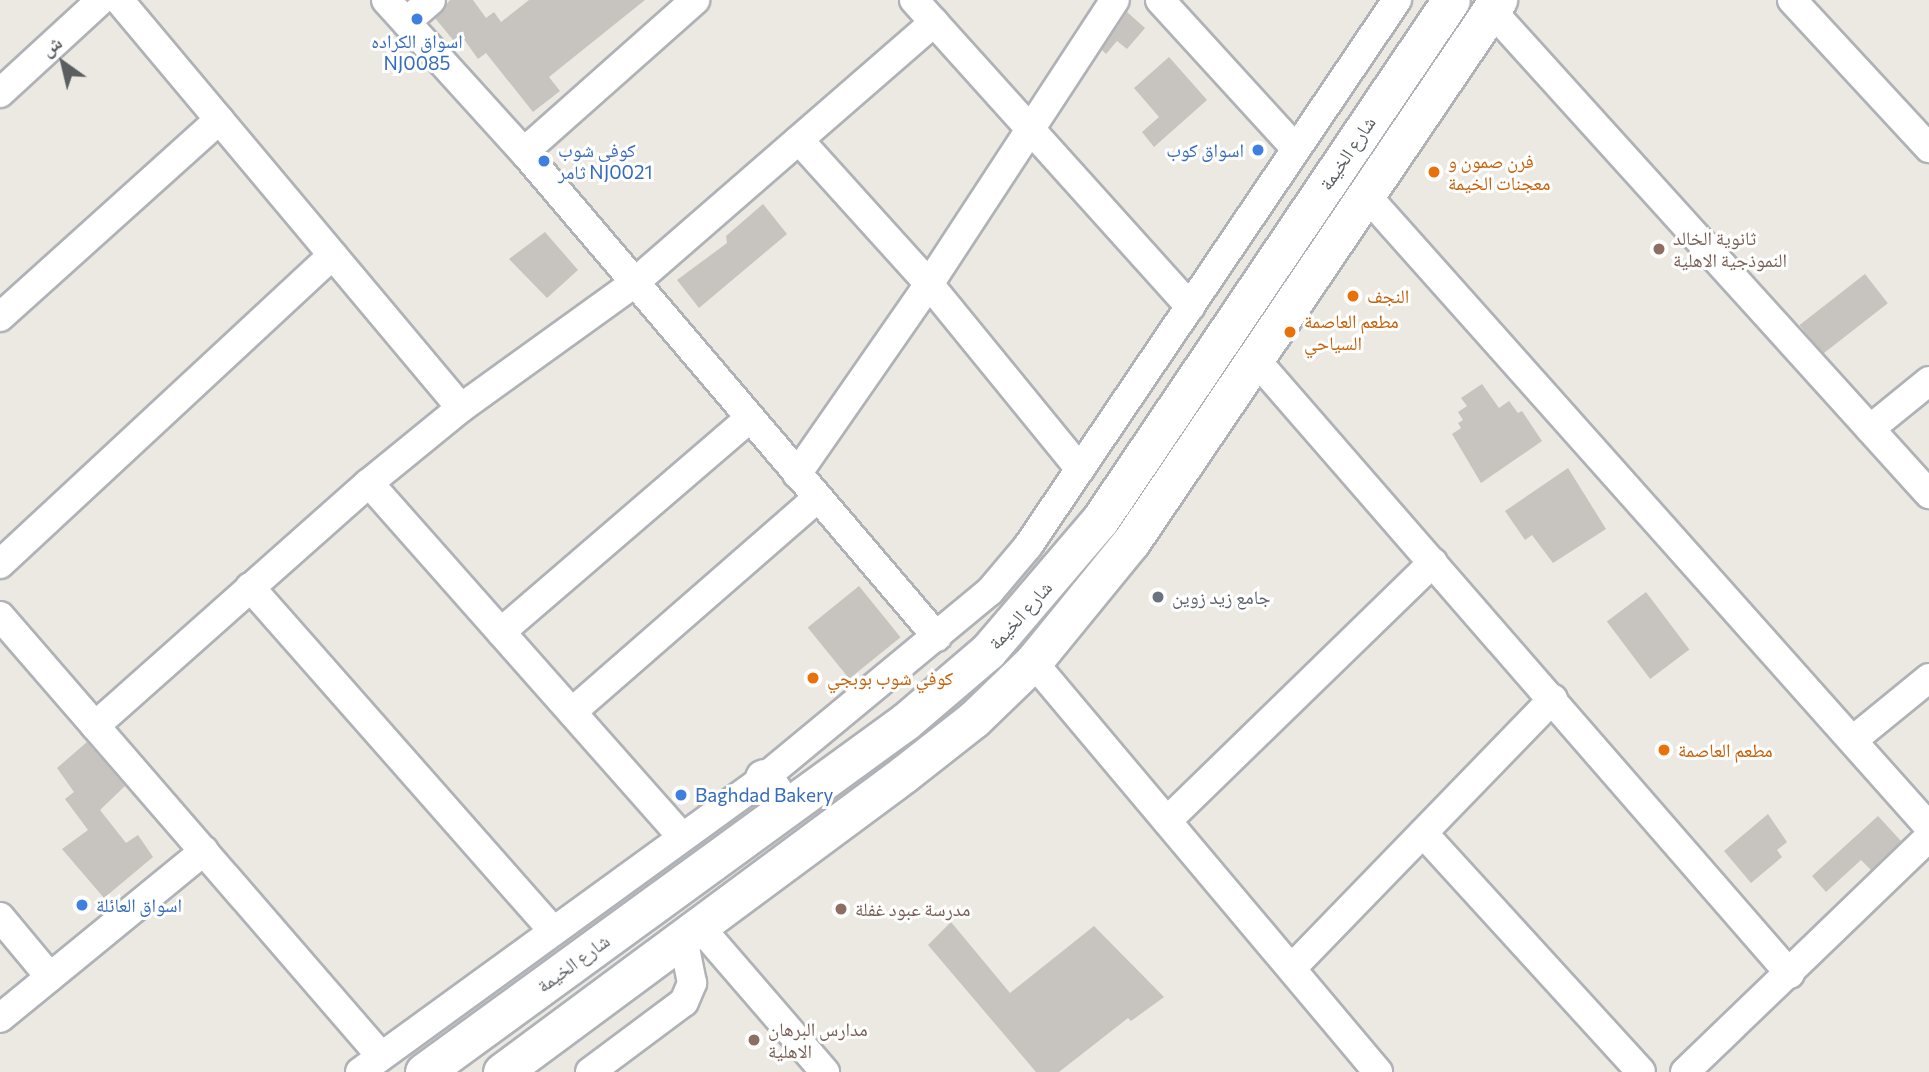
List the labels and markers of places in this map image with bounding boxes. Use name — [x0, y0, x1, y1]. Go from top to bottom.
marker: اسواق الكراده NJ0085 — [409, 11, 425, 27]
place label: اسواق الكراده NJ0085 — [371, 30, 463, 74]
place label: كوفي شوب ثامر NJ0021 — [558, 139, 653, 183]
place label: اسواق كوب — [1166, 139, 1244, 161]
marker: اسواق كوب — [1250, 142, 1266, 158]
place label: فرن صمون و معجنات الخيمة — [1448, 150, 1550, 194]
marker: كوفي شوب ثامر NJ0021 — [536, 153, 552, 169]
marker: فرن صمون و معجنات الخيمة — [1426, 164, 1442, 180]
place label: ثانوية الخالد النموذجية الاهلية — [1673, 227, 1787, 271]
marker: ثانوية الخالد النموذجية الاهلية — [1651, 241, 1667, 257]
place label: النجف — [1367, 285, 1409, 307]
marker: النجف — [1345, 288, 1361, 304]
place label: مطعم العاصمة السياحي — [1304, 310, 1399, 354]
marker: مطعم العاصمة السياحي — [1282, 324, 1298, 340]
place label: جامع زيد زوين — [1172, 586, 1271, 608]
marker: جامع زيد زوين — [1150, 589, 1166, 605]
place label: كوفي شوب بوبجي — [827, 667, 953, 689]
marker: كوفي شوب بوبجي — [805, 670, 821, 686]
place label: مطعم العاصمة — [1678, 739, 1773, 761]
marker: مطعم العاصمة — [1656, 742, 1672, 758]
place label: Baghdad Bakery — [695, 784, 833, 806]
marker: Baghdad Bakery — [673, 787, 689, 803]
place label: اسواق العائلة — [96, 894, 182, 916]
marker: اسواق العائلة — [74, 897, 90, 913]
place label: مدرسة عبود غفلة — [855, 898, 970, 920]
marker: مدرسة عبود غفلة — [833, 901, 849, 917]
place label: مدارس البرهان الاهلية — [768, 1018, 868, 1062]
marker: مدارس البرهان الاهلية — [746, 1032, 762, 1048]

